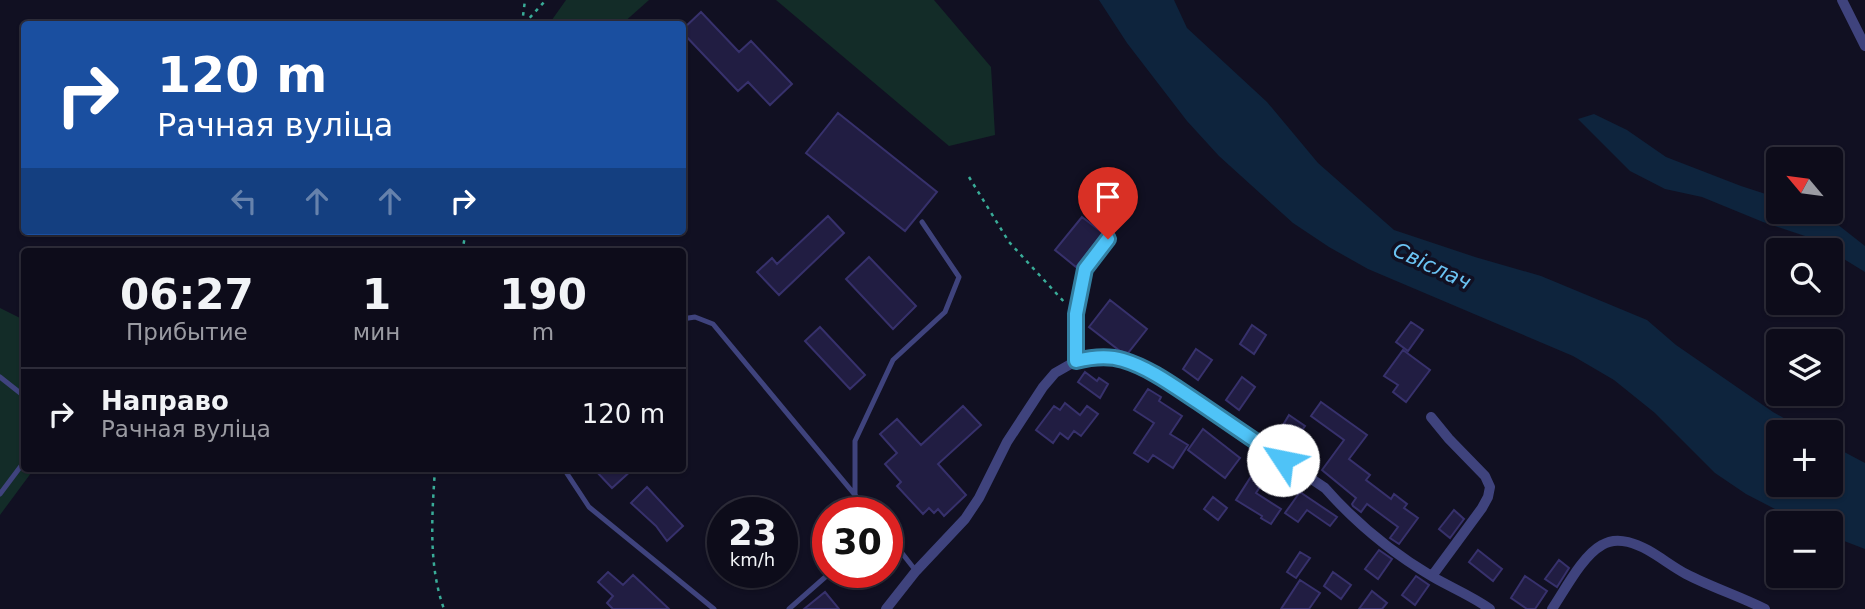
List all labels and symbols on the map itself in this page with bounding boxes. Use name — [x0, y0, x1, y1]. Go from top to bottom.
north arrow — [1766, 147, 1843, 224]
pin — [1078, 167, 1138, 239]
water label: Свіслач — [1389, 238, 1475, 294]
position arrow — [1246, 423, 1320, 497]
speed limit sign: 30 — [812, 497, 903, 588]

